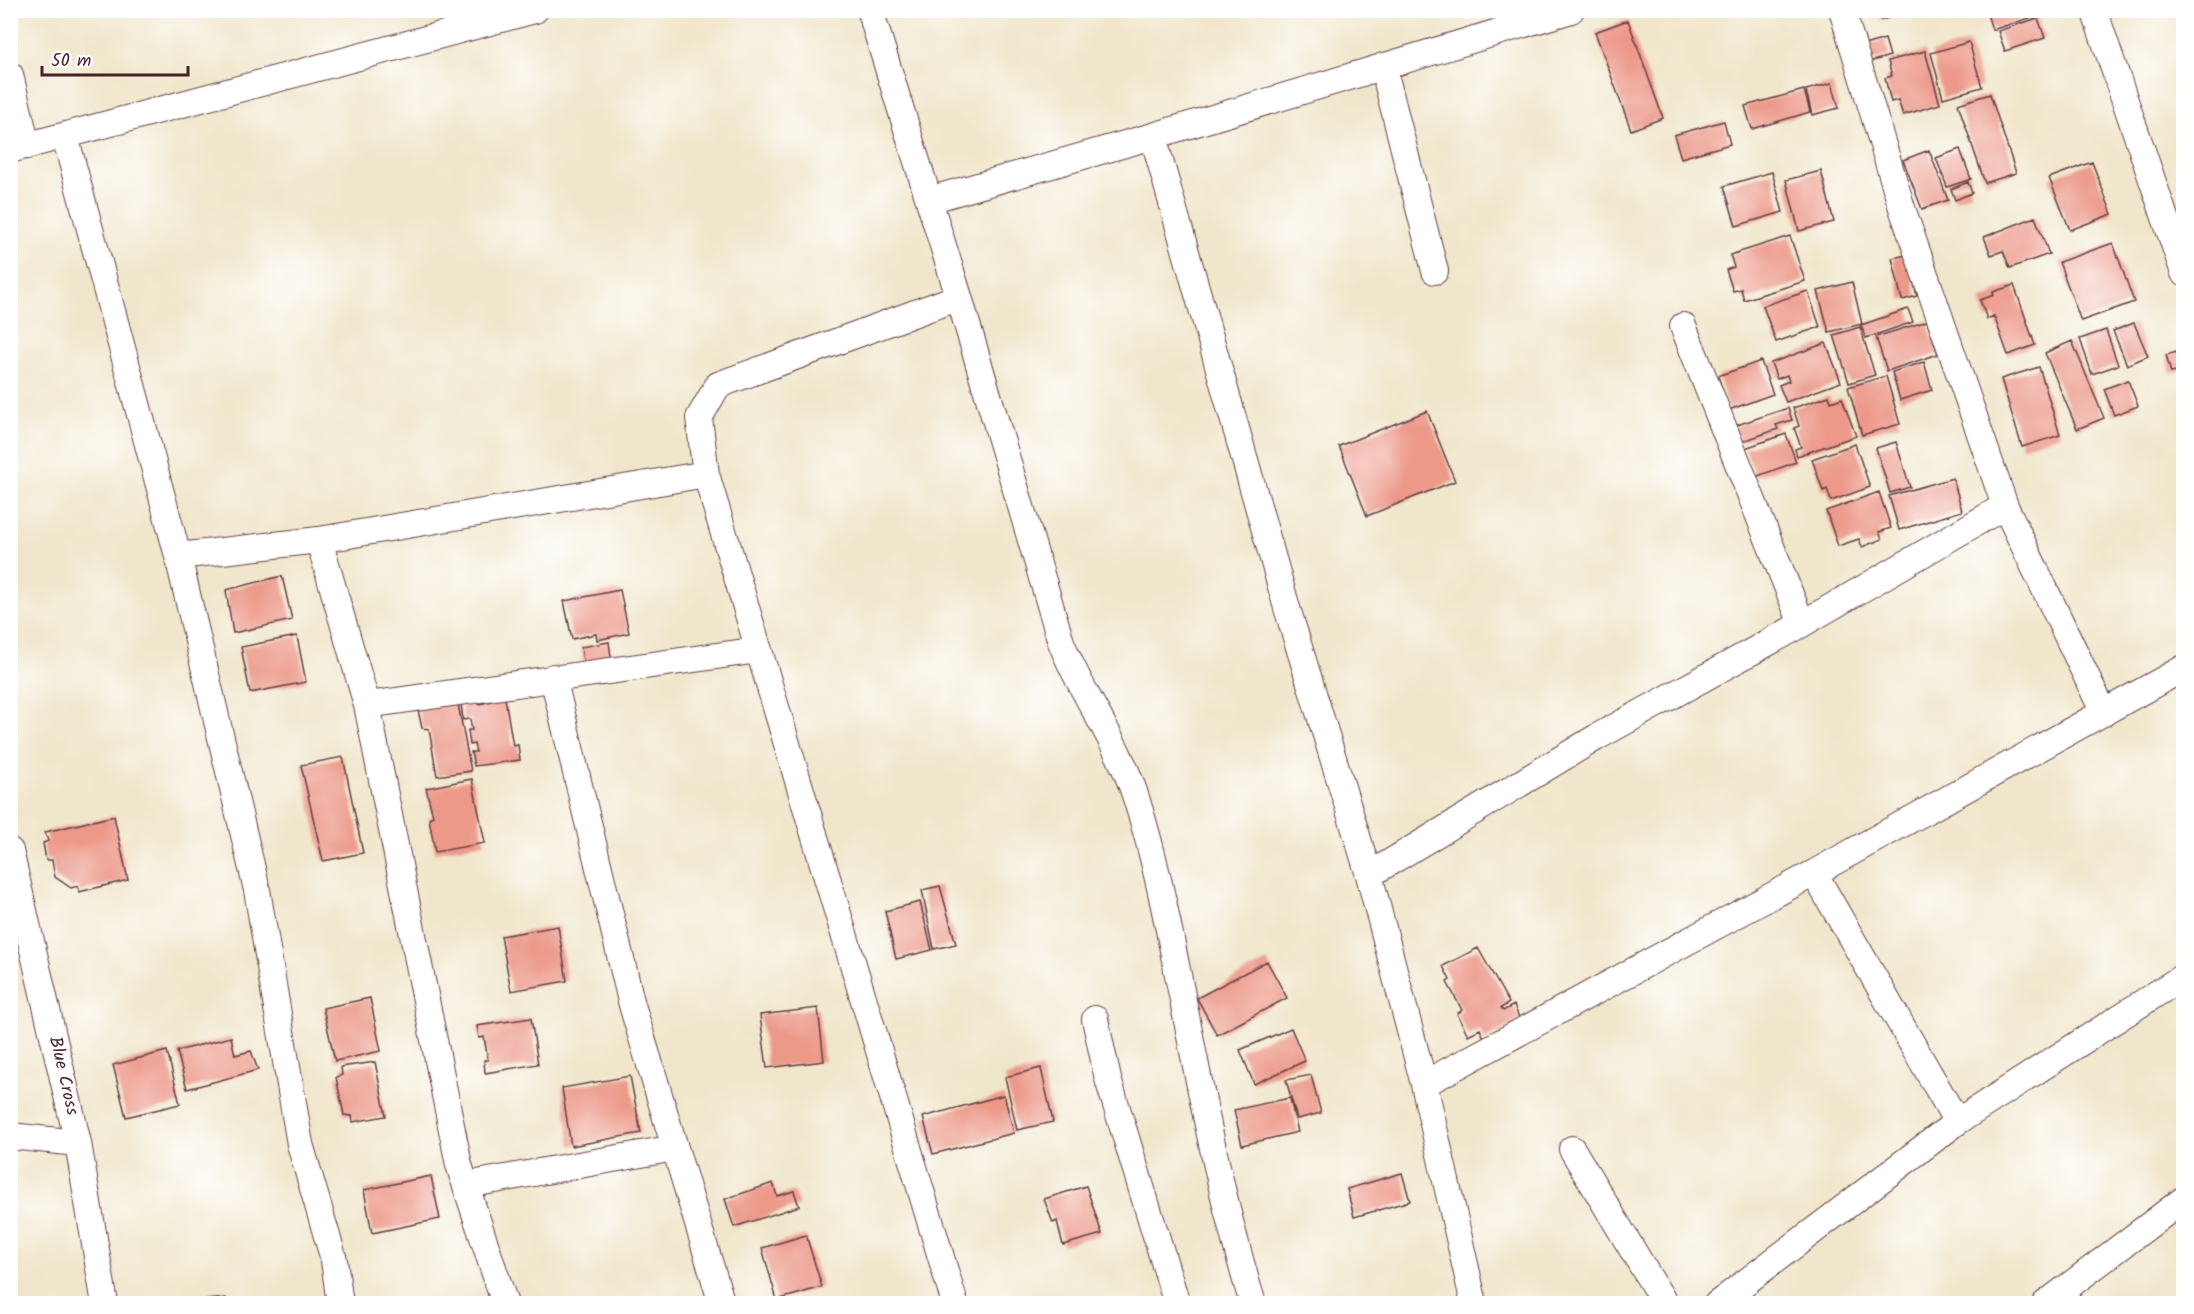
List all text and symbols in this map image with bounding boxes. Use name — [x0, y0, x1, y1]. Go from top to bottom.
scale bar — [42, 39, 188, 77]
text: 50 m — [51, 47, 91, 76]
street label: Blue Cross — [40, 1034, 86, 1119]

